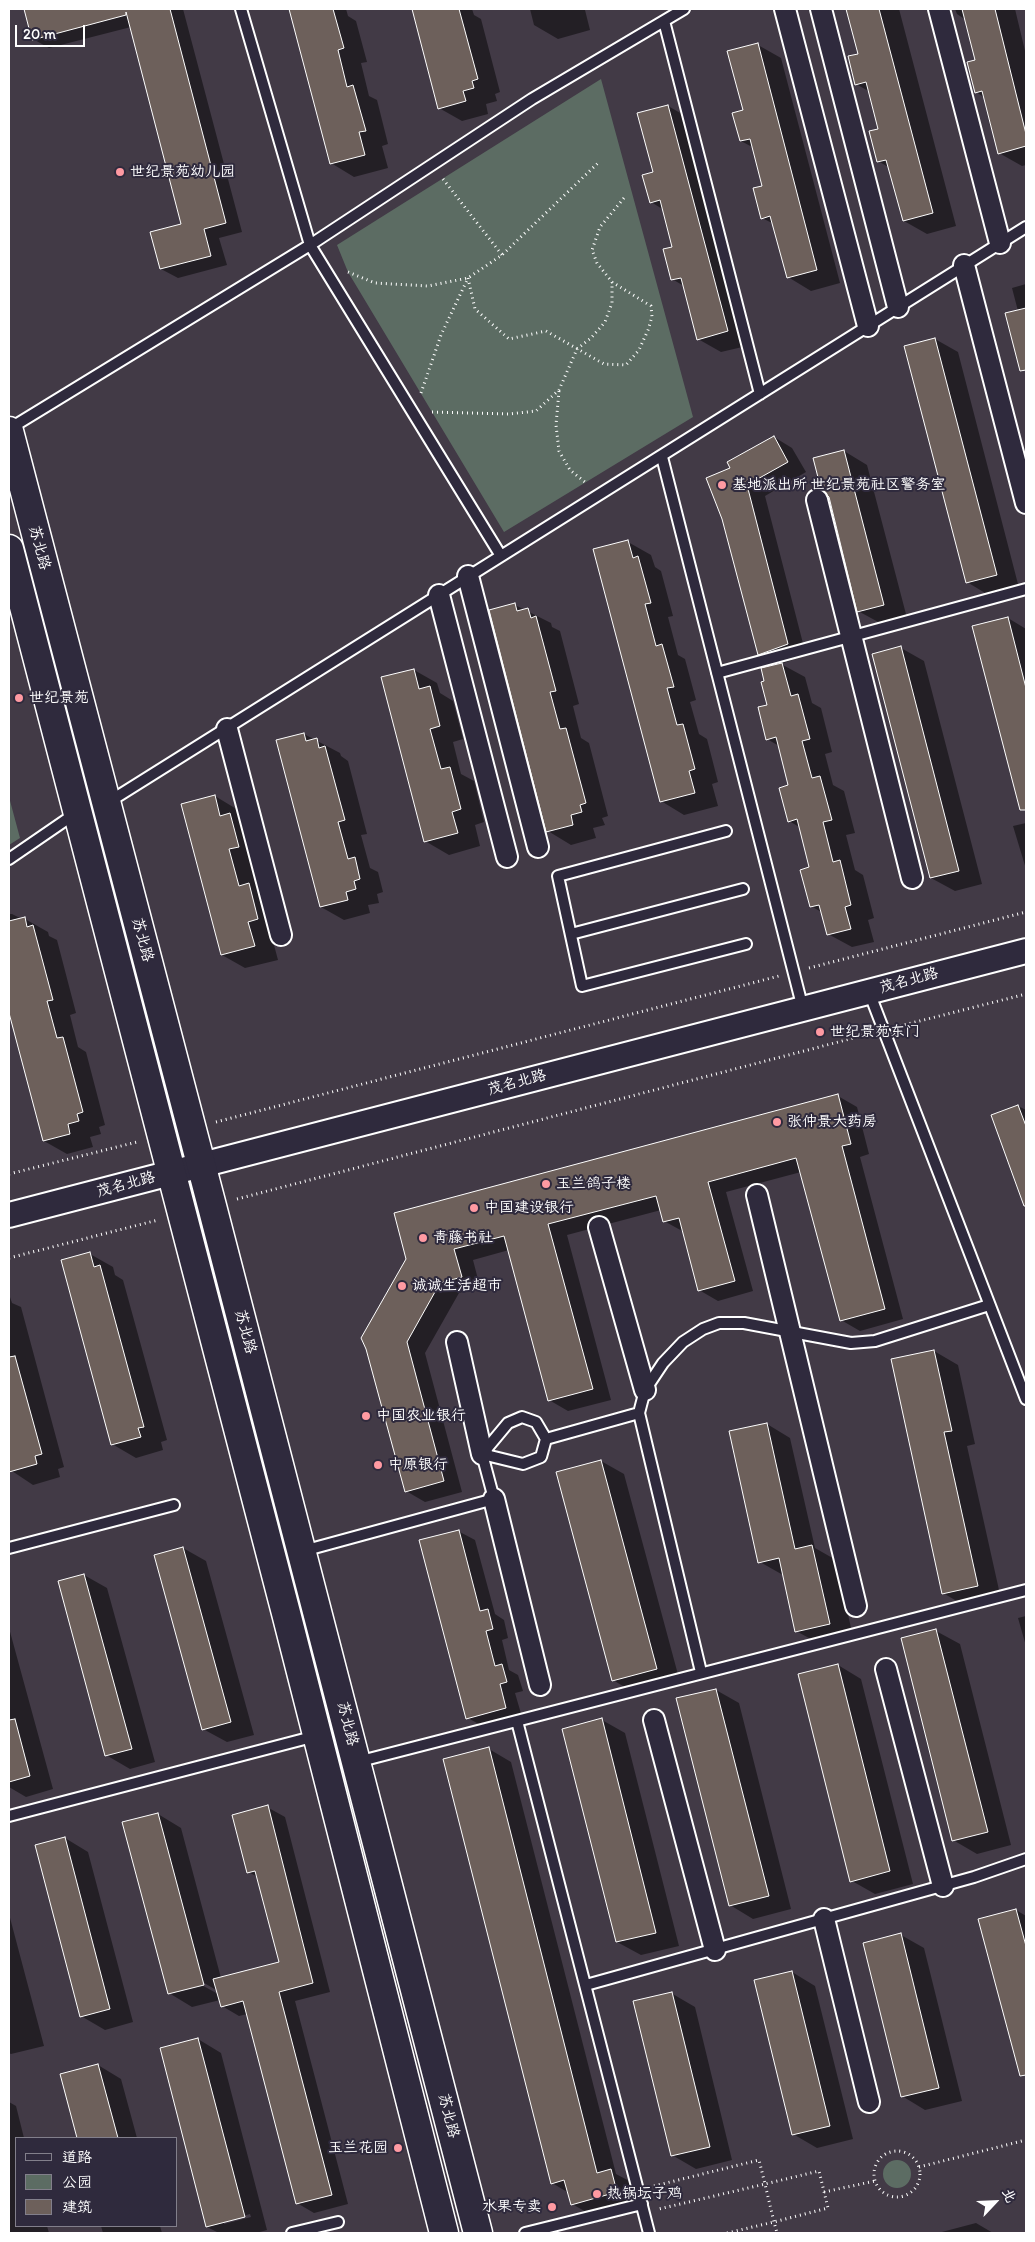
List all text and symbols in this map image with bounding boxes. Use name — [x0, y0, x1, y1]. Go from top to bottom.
scale bar — [18, 15, 88, 47]
text: 20 m — [23, 25, 56, 43]
place label: 世纪景苑幼儿园 — [130, 163, 235, 181]
marker: 世纪景苑幼儿园 — [114, 166, 126, 178]
place label: 基地派出所 世纪景苑社区警务室 — [732, 476, 945, 494]
marker: 基地派出所 世纪景苑社区警务室 — [716, 479, 728, 491]
street label: 苏北路 — [24, 524, 54, 572]
place label: 世纪景苑 — [29, 689, 89, 707]
marker: 世纪景苑 — [13, 692, 25, 704]
street label: 苏北路 — [127, 916, 157, 964]
street label: 茂名北路 — [878, 965, 940, 997]
place label: 世纪景苑东门 — [830, 1023, 920, 1041]
marker: 世纪景苑东门 — [814, 1026, 826, 1038]
street label: 茂名北路 — [486, 1067, 548, 1099]
place label: 张仲景大药房 — [787, 1113, 877, 1131]
marker: 张仲景大药房 — [771, 1116, 783, 1128]
street label: 茂名北路 — [95, 1169, 157, 1201]
place label: 玉兰鸽子楼 — [556, 1175, 631, 1193]
marker: 玉兰鸽子楼 — [540, 1178, 552, 1190]
place label: 中国建设银行 — [484, 1199, 574, 1217]
marker: 中国建设银行 — [468, 1202, 480, 1214]
place label: 青藤书社 — [433, 1229, 493, 1247]
marker: 青藤书社 — [417, 1232, 429, 1244]
place label: 诚诚生活超市 — [412, 1277, 502, 1295]
marker: 诚诚生活超市 — [396, 1280, 408, 1292]
street label: 苏北路 — [230, 1308, 260, 1356]
place label: 中国农业银行 — [376, 1407, 466, 1425]
marker: 中国农业银行 — [360, 1410, 372, 1422]
place label: 中原银行 — [388, 1456, 448, 1474]
marker: 中原银行 — [372, 1459, 384, 1471]
street label: 苏北路 — [333, 1700, 361, 1748]
street label: 苏北路 — [434, 2092, 462, 2140]
legend — [15, 2137, 178, 2227]
place label: 玉兰花园 — [328, 2139, 388, 2157]
marker: 玉兰花园 — [392, 2142, 404, 2154]
text: 道路 — [62, 2148, 92, 2166]
text: 公园 — [62, 2173, 92, 2191]
north arrow — [970, 2177, 1020, 2227]
place label: 热锅坛子鸡 — [607, 2185, 682, 2203]
text: 北 — [998, 2186, 1020, 2205]
marker: 热锅坛子鸡 — [591, 2188, 603, 2200]
text: 建筑 — [62, 2198, 92, 2216]
place label: 水果专卖 — [482, 2198, 542, 2216]
marker: 水果专卖 — [546, 2201, 558, 2213]

